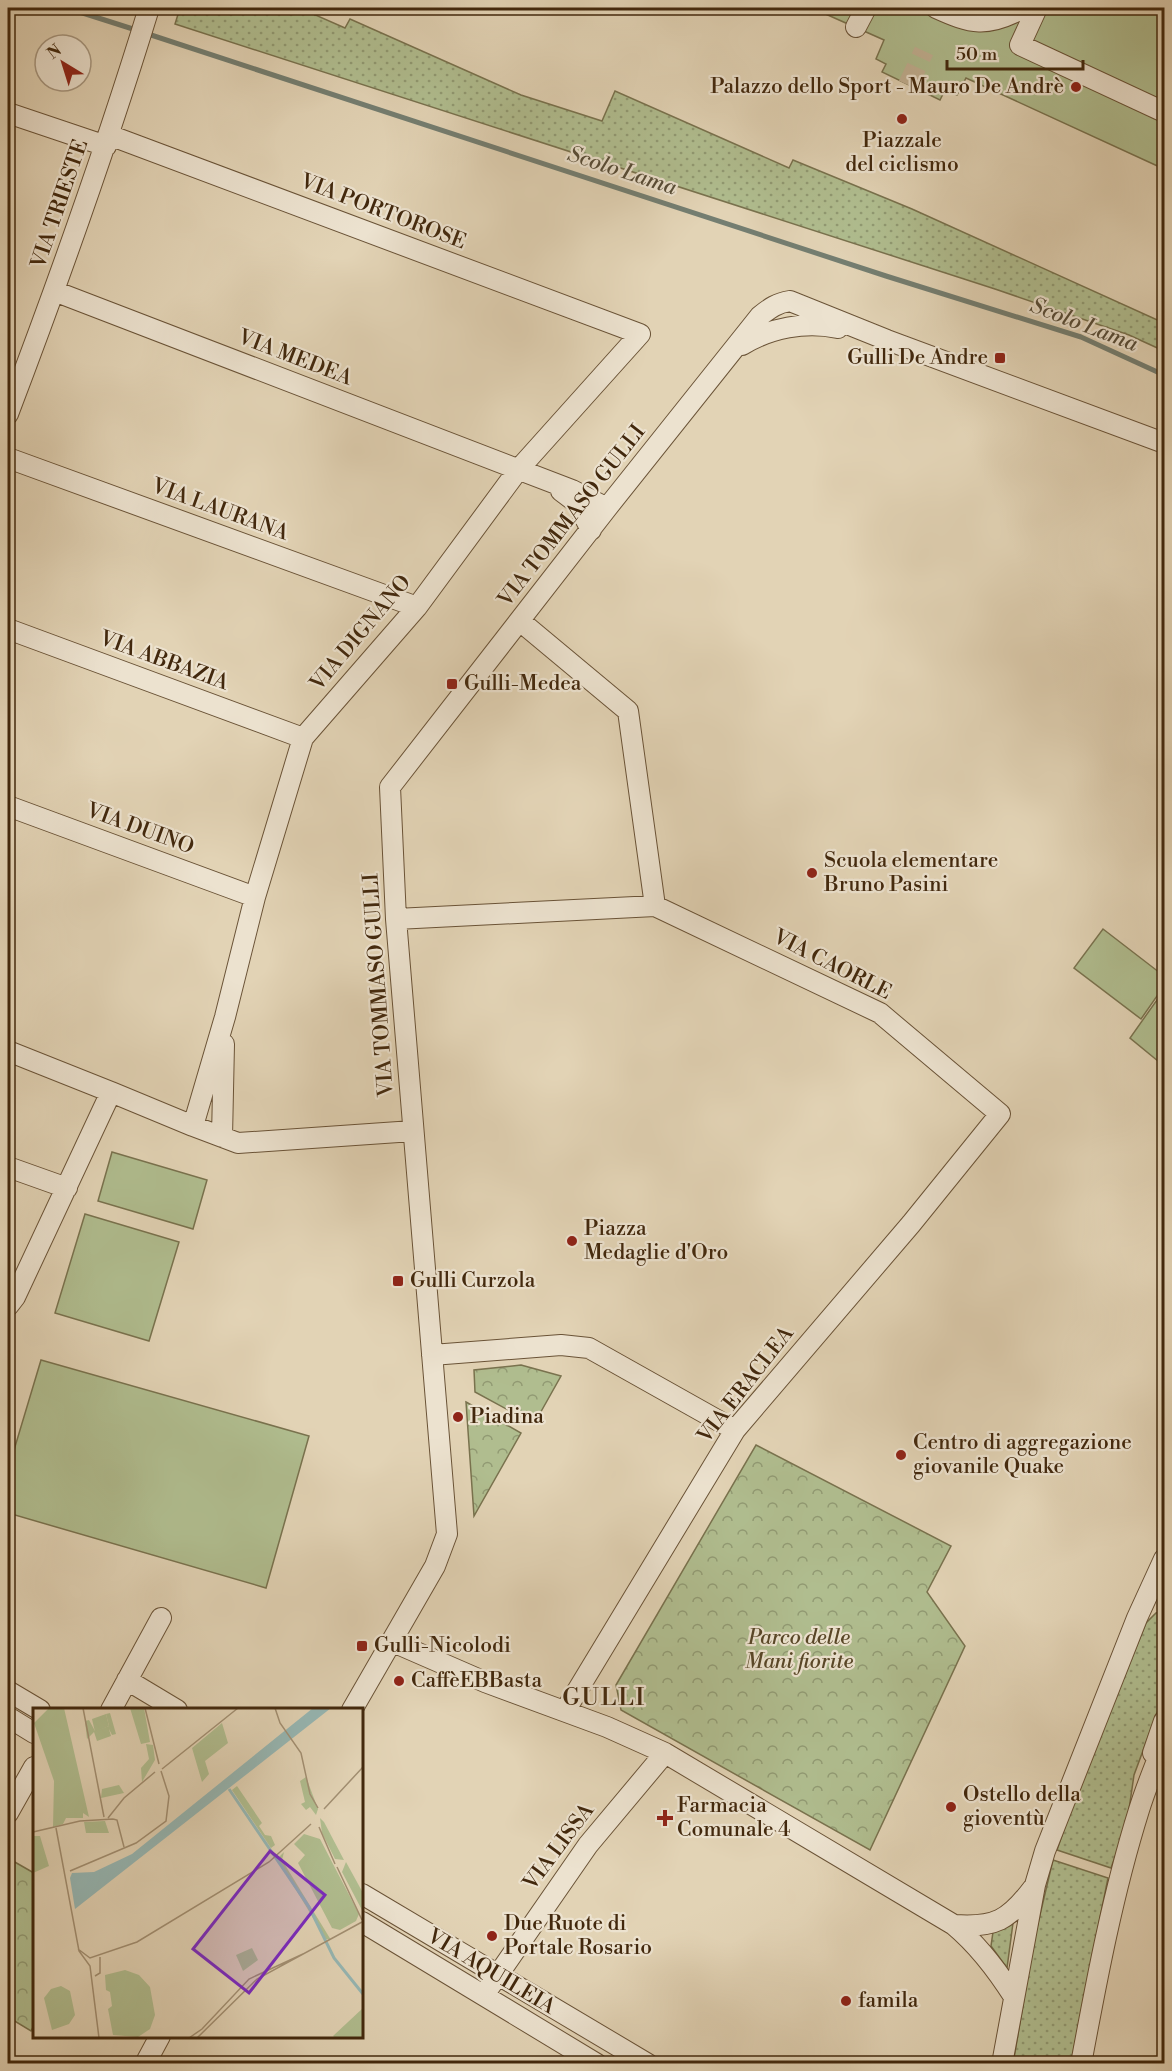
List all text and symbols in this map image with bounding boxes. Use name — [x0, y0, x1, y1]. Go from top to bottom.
north arrow — [33, 33, 93, 93]
scale bar — [947, 33, 1084, 71]
text: N — [43, 40, 66, 64]
text: 50 m — [956, 43, 998, 66]
place label: Palazzo dello Sport - Mauro De Andrè — [710, 74, 1064, 100]
marker: Palazzo dello Sport - Mauro De Andrè — [1069, 80, 1083, 94]
marker: Piazzale del ciclismo — [895, 112, 909, 126]
place label: Piazzale del ciclismo — [845, 128, 959, 178]
street label: VIA TRIESTE — [25, 136, 94, 273]
water label: Scolo Lama — [564, 141, 681, 202]
street label: VIA PORTOROSE — [295, 168, 470, 256]
water label: Scolo Lama — [1026, 292, 1142, 358]
street label: VIA MEDEA — [233, 324, 356, 392]
place label: Gulli De Andre — [847, 345, 988, 371]
marker: Gulli De Andre — [993, 351, 1007, 365]
street label: VIA TOMMASO GULLI — [492, 420, 651, 613]
street label: VIA LAURANA — [147, 473, 293, 547]
street label: VIA DIGNANO — [304, 570, 417, 697]
street label: VIA ABBAZIA — [95, 625, 233, 697]
place label: Gulli-Medea — [464, 671, 582, 697]
marker: Gulli-Medea — [445, 677, 459, 691]
street label: VIA DUINO — [82, 797, 197, 860]
place label: Scuola elementare Bruno Pasini — [823, 848, 998, 898]
marker: Scuola elementare Bruno Pasini — [805, 866, 819, 880]
street label: VIA TOMMASO GULLI — [358, 872, 400, 1099]
street label: VIA CAORLE — [768, 924, 896, 1006]
place label: Piazza Medaglie d'Oro — [584, 1216, 728, 1266]
marker: Piazza Medaglie d'Oro — [565, 1234, 579, 1248]
place label: Gulli Curzola — [410, 1268, 536, 1294]
marker: Gulli Curzola — [391, 1274, 405, 1288]
street label: VIA ERACLEA — [692, 1321, 800, 1449]
place label: Piadina — [470, 1404, 544, 1430]
marker: Piadina — [451, 1410, 465, 1424]
place label: Centro di aggregazione giovanile Quake — [913, 1430, 1132, 1480]
marker: Centro di aggregazione giovanile Quake — [894, 1448, 908, 1462]
park label: Parco delle Mani fiorite — [745, 1625, 853, 1675]
place label: Gulli-Nicolodi — [374, 1633, 511, 1659]
marker: Gulli-Nicolodi — [355, 1639, 369, 1653]
place label: CaffèEBBasta — [411, 1668, 543, 1694]
marker: CaffèEBBasta — [392, 1674, 406, 1688]
district label: GULLI — [562, 1683, 646, 1713]
inset map — [33, 1708, 363, 2038]
place label: Ostello della gioventù — [963, 1782, 1081, 1832]
place label: Farmacia Comunale 4 — [677, 1793, 790, 1843]
street label: VIA LISSA — [517, 1798, 600, 1896]
marker: Ostello della gioventù — [944, 1800, 958, 1814]
marker: Farmacia Comunale 4 — [658, 1811, 672, 1825]
place label: Due Ruote di Portale Rosario — [504, 1911, 652, 1961]
street label: VIA AQUILEIA — [421, 1923, 560, 2021]
marker: Due Ruote di Portale Rosario — [485, 1929, 499, 1943]
place label: famila — [858, 1988, 919, 2014]
marker: famila — [839, 1994, 853, 2008]

